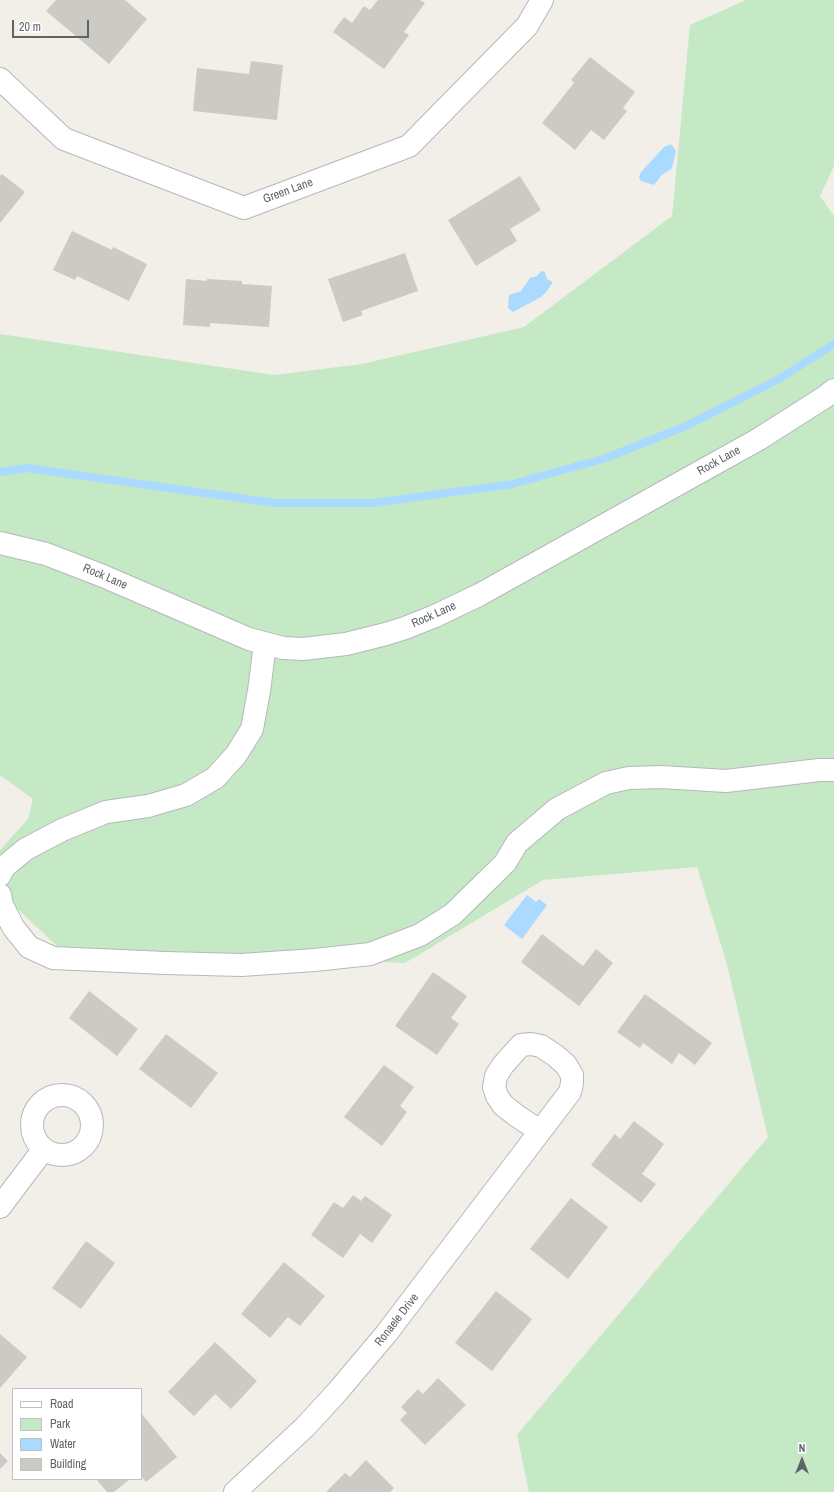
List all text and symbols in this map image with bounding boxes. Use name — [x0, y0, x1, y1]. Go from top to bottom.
scale bar — [14, 12, 91, 38]
text: 20 m — [19, 19, 41, 35]
street label: Green Lane — [261, 175, 315, 207]
street label: Rock Lane — [695, 443, 743, 479]
street label: Rock Lane — [81, 561, 129, 593]
street label: Rock Lane — [410, 599, 458, 631]
street label: Ronaele Drive — [372, 1291, 422, 1349]
legend — [12, 1388, 142, 1480]
text: Road — [50, 1396, 74, 1412]
text: Park — [50, 1416, 70, 1432]
text: Water — [50, 1436, 76, 1452]
north arrow — [782, 1440, 822, 1480]
text: N — [799, 1441, 805, 1455]
text: Building — [50, 1456, 86, 1472]

